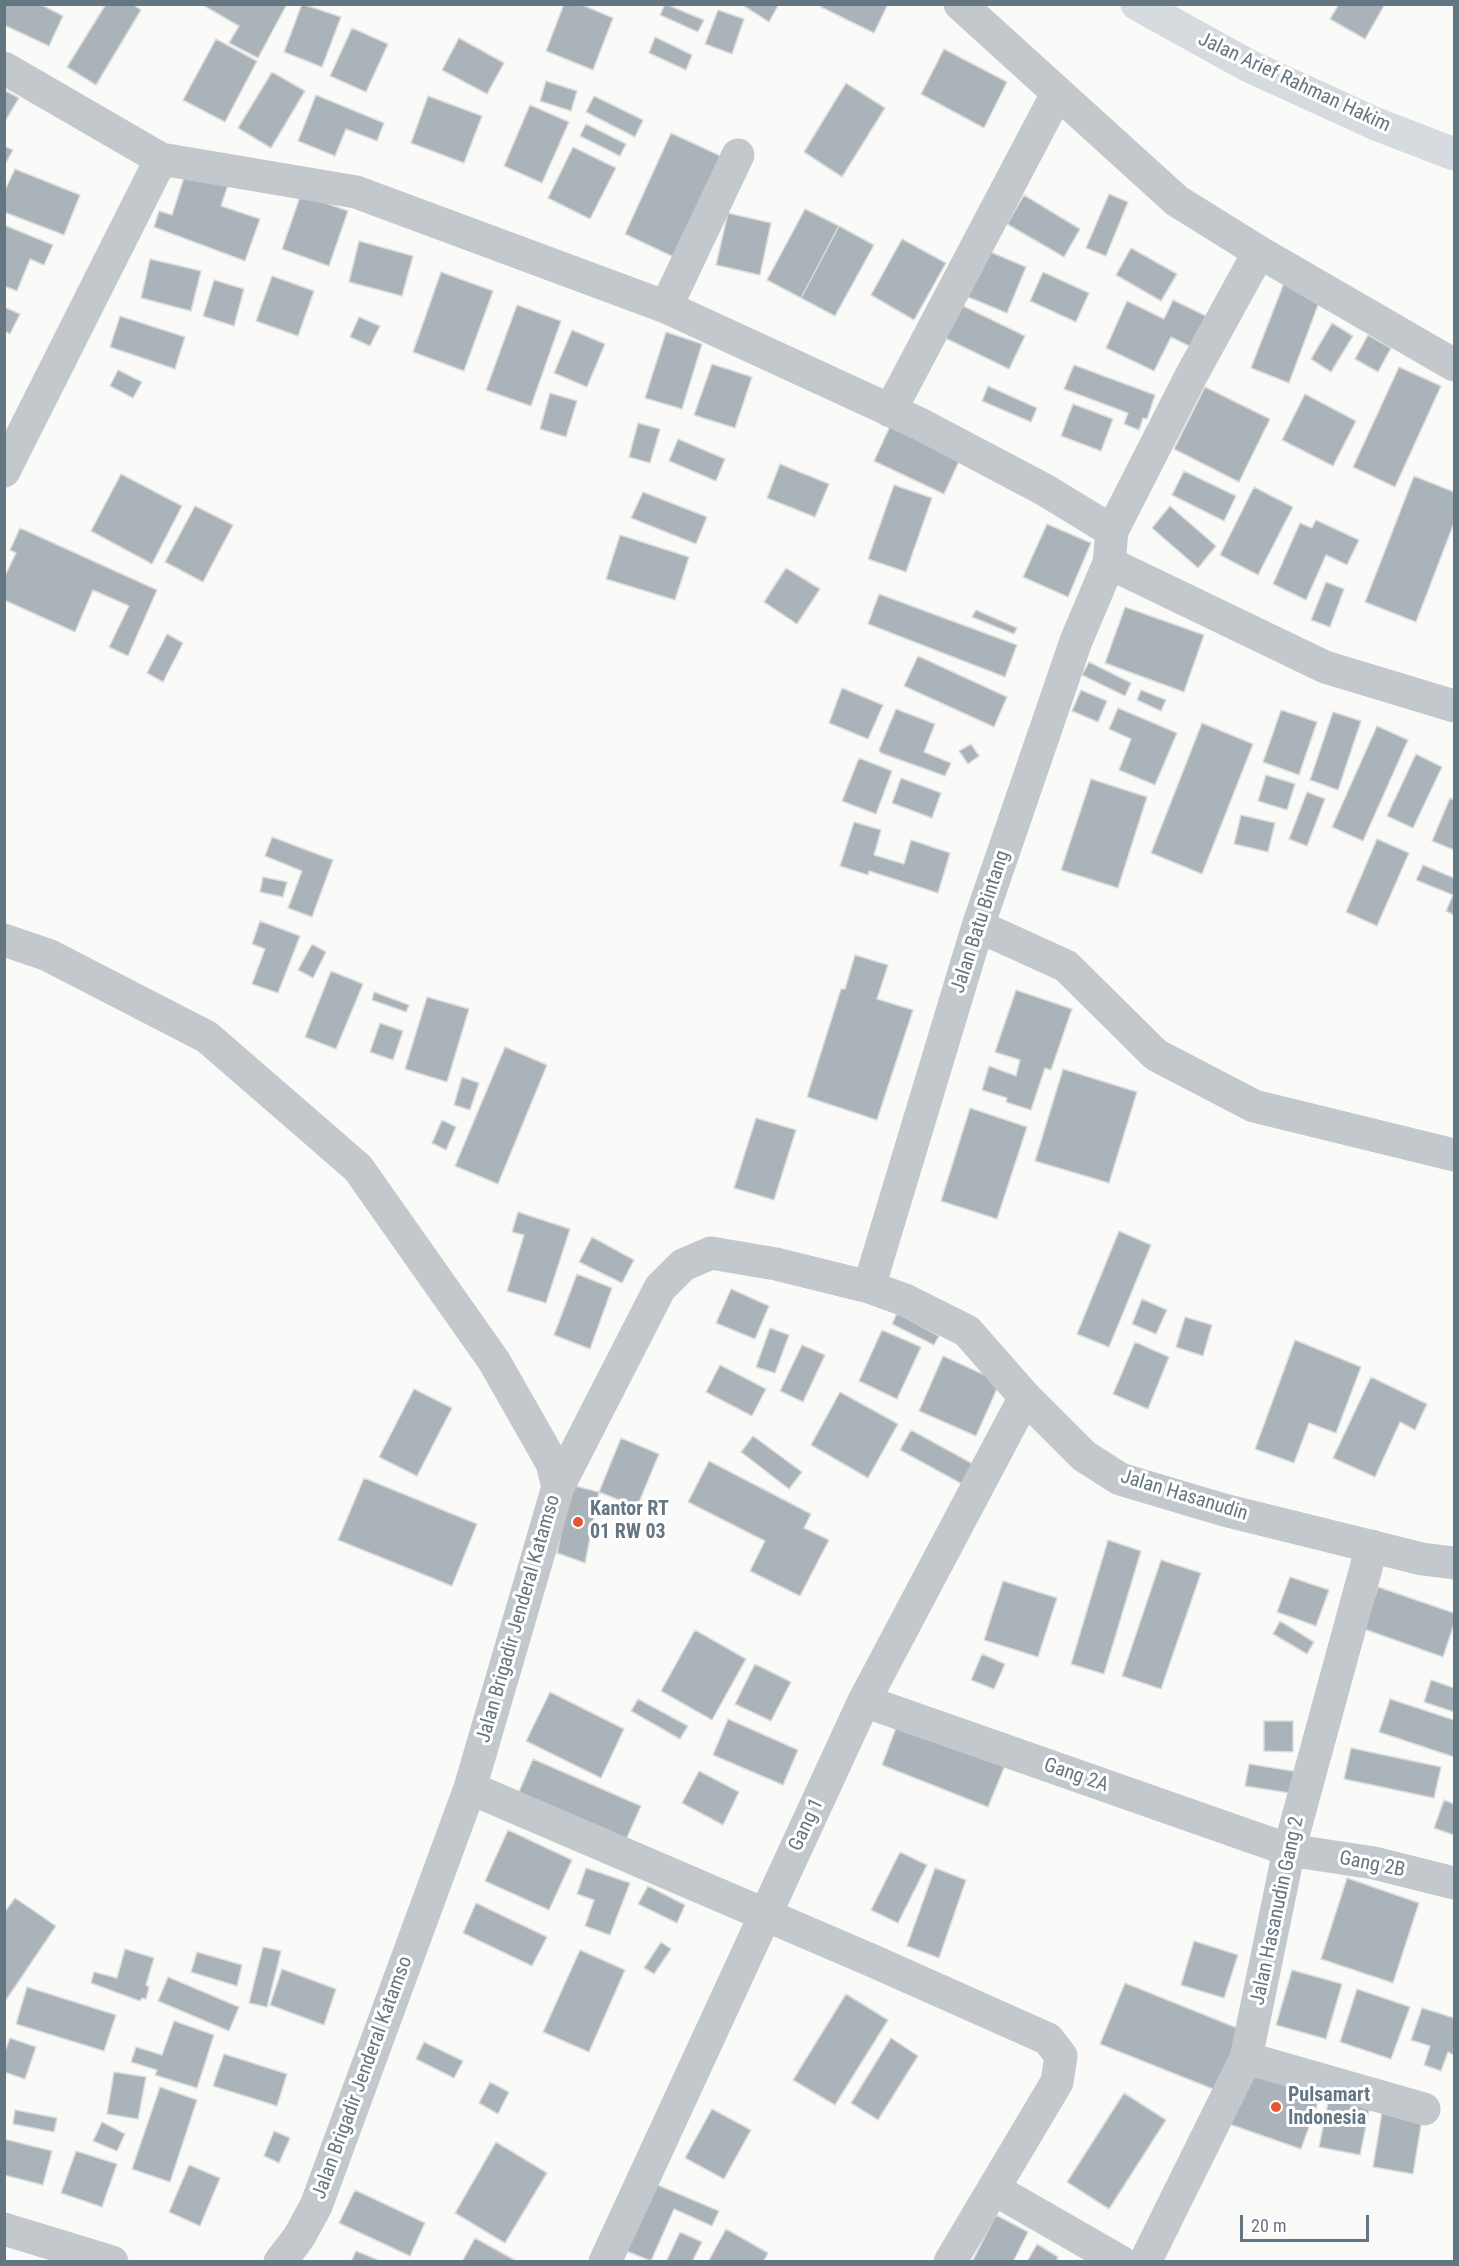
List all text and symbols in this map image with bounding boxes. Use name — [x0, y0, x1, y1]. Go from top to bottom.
street label: Jalan Arief Rahman Hakim — [1194, 28, 1394, 138]
street label: Jalan Batu Bintang — [947, 848, 1015, 996]
street label: Jalan Hasanudin — [1117, 1465, 1251, 1527]
street label: Jalan Brigadir Jenderal Katamso — [472, 1492, 566, 1746]
place label: Kantor RT 01 RW 03 — [590, 1498, 669, 1545]
marker: Kantor RT 01 RW 03 — [571, 1515, 585, 1529]
street label: Gang 2A — [1040, 1754, 1112, 1798]
street label: Gang 1 — [784, 1795, 830, 1855]
street label: Jalan Hasanudin Gang 2 — [1246, 1815, 1310, 2007]
street label: Gang 2B — [1337, 1847, 1407, 1883]
street label: Jalan Brigadir Jenderal Katamso — [308, 1953, 418, 2203]
place label: Pulsamart Indonesia — [1288, 2084, 1370, 2131]
marker: Pulsamart Indonesia — [1269, 2100, 1283, 2114]
scale bar — [1243, 2203, 1372, 2241]
text: 20 m — [1251, 2215, 1286, 2236]

